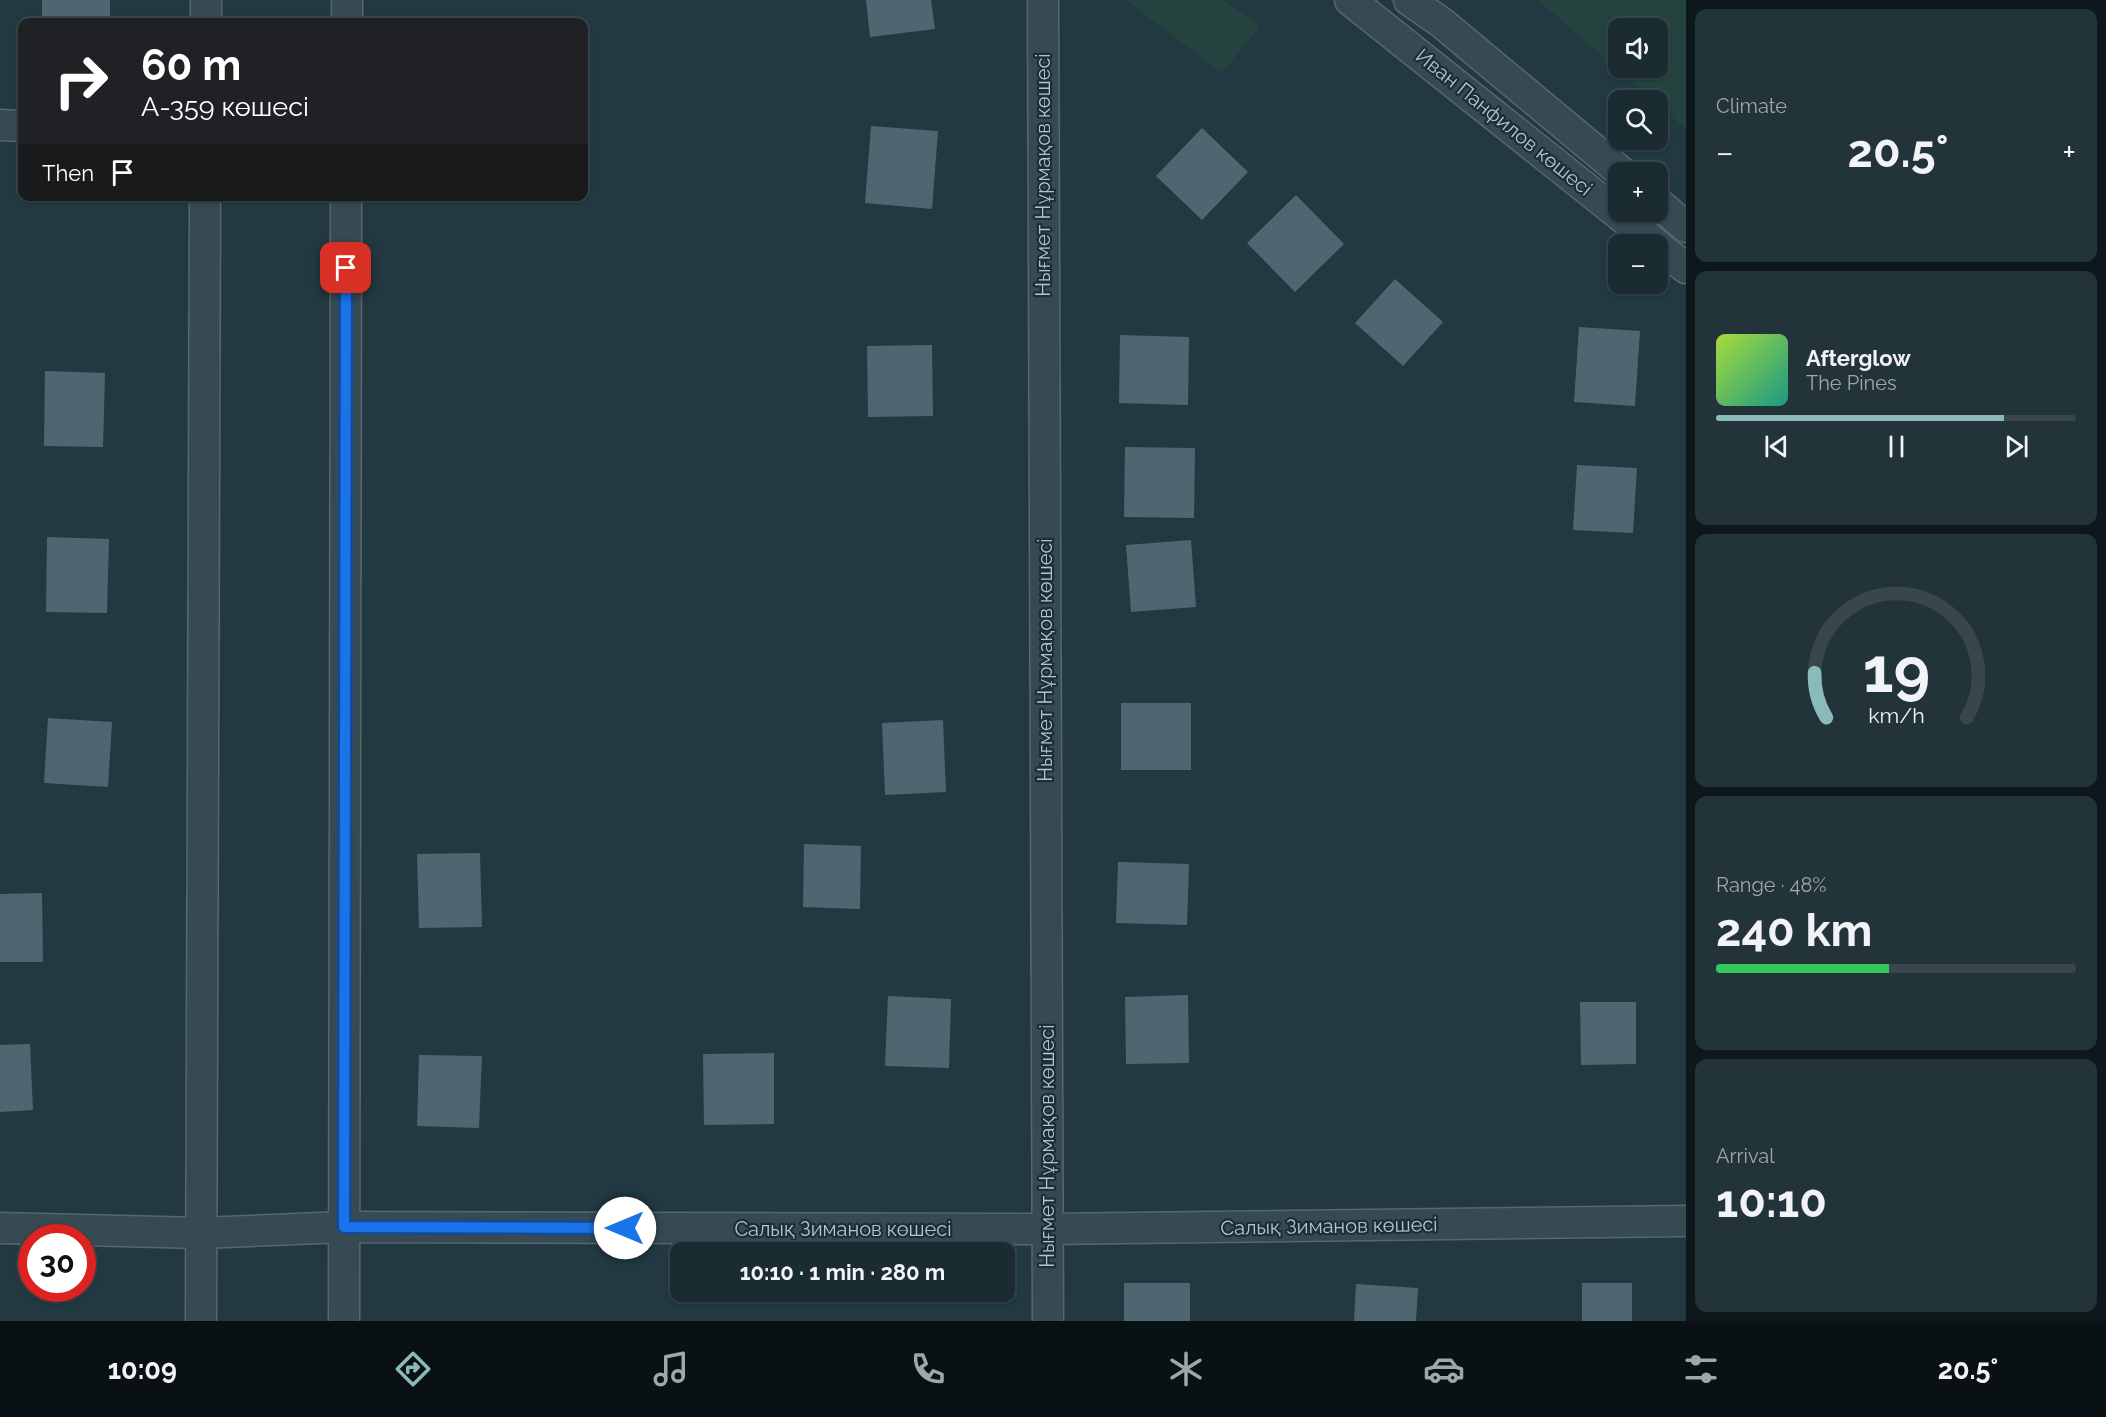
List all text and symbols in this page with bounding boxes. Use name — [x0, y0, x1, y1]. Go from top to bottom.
map controls — [1608, 18, 1668, 294]
button: sound — [1608, 18, 1668, 78]
text: 60 m — [141, 41, 241, 90]
icon: right — [42, 42, 120, 120]
street label: Иван Панфилов көшесі — [1411, 43, 1597, 201]
street label: Нығмет Нұрмақов көшесі — [1031, 53, 1055, 297]
button: search — [1608, 90, 1668, 150]
text: А-359 көшесі — [141, 91, 309, 122]
text: Climate — [1716, 94, 1787, 118]
text: 20.5° — [1848, 125, 1948, 178]
text: − — [1716, 133, 1734, 172]
text: + — [2062, 133, 2076, 172]
icon: arrive — [106, 156, 139, 189]
text: Then — [42, 160, 94, 186]
button: + — [1608, 162, 1668, 222]
button: − — [1608, 234, 1668, 294]
pin — [320, 242, 371, 293]
icon: arrive — [329, 251, 362, 284]
text: Afterglow — [1806, 345, 1911, 371]
text: The Pines — [1806, 371, 1897, 395]
icon: previous — [1760, 430, 1793, 463]
icon: pause — [1880, 430, 1913, 463]
icon: next — [2000, 430, 2033, 463]
street label: Нығмет Нұрмақов көшесі — [1033, 538, 1057, 782]
text: 19 — [1862, 633, 1930, 707]
text: km/h — [1868, 703, 1924, 728]
text: Range · 48% — [1716, 873, 1827, 897]
text: 240 km — [1716, 904, 1873, 957]
street label: Нығмет Нұрмақов көшесі — [1035, 1024, 1059, 1268]
text: Arrival — [1716, 1144, 1775, 1168]
text: 10:10 — [1716, 1175, 1827, 1228]
position arrow — [593, 1196, 657, 1260]
street label: Салық Зиманов көшесі — [1220, 1212, 1438, 1240]
street label: Салық Зиманов көшесі — [734, 1217, 952, 1241]
speed limit sign: 30 — [18, 1224, 96, 1302]
text: 10:10 · 1 min · 280 m — [740, 1259, 945, 1285]
icon: directions — [392, 1348, 434, 1390]
icon: music — [650, 1348, 692, 1390]
icon: phone — [907, 1348, 949, 1390]
icon: climate — [1165, 1348, 1207, 1390]
icon: car — [1423, 1348, 1465, 1390]
icon: filters — [1680, 1348, 1722, 1390]
text: 10:09 — [108, 1354, 177, 1385]
text: 20.5° — [1938, 1354, 1998, 1385]

